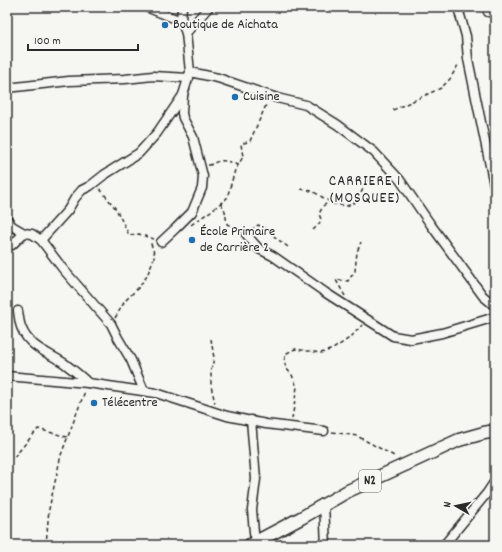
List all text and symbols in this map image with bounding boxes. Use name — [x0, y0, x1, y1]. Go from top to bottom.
place label: Boutique de Aichata — [173, 15, 278, 35]
marker: Boutique de Aichata — [160, 20, 170, 30]
scale bar — [28, 26, 138, 52]
text: 100 m — [34, 33, 61, 50]
place label: Cuisine — [243, 87, 280, 107]
marker: Cuisine — [230, 92, 240, 102]
district label: CARRIERE 1 (MOSQUEE) — [329, 171, 401, 210]
place label: École Primaire de Carrière 2 — [200, 222, 275, 258]
marker: École Primaire de Carrière 2 — [187, 235, 197, 245]
place label: Télécentre — [102, 393, 158, 413]
marker: Télécentre — [89, 398, 99, 408]
road number: N2 — [359, 470, 381, 492]
north arrow — [436, 486, 476, 526]
text: N — [440, 500, 457, 509]

